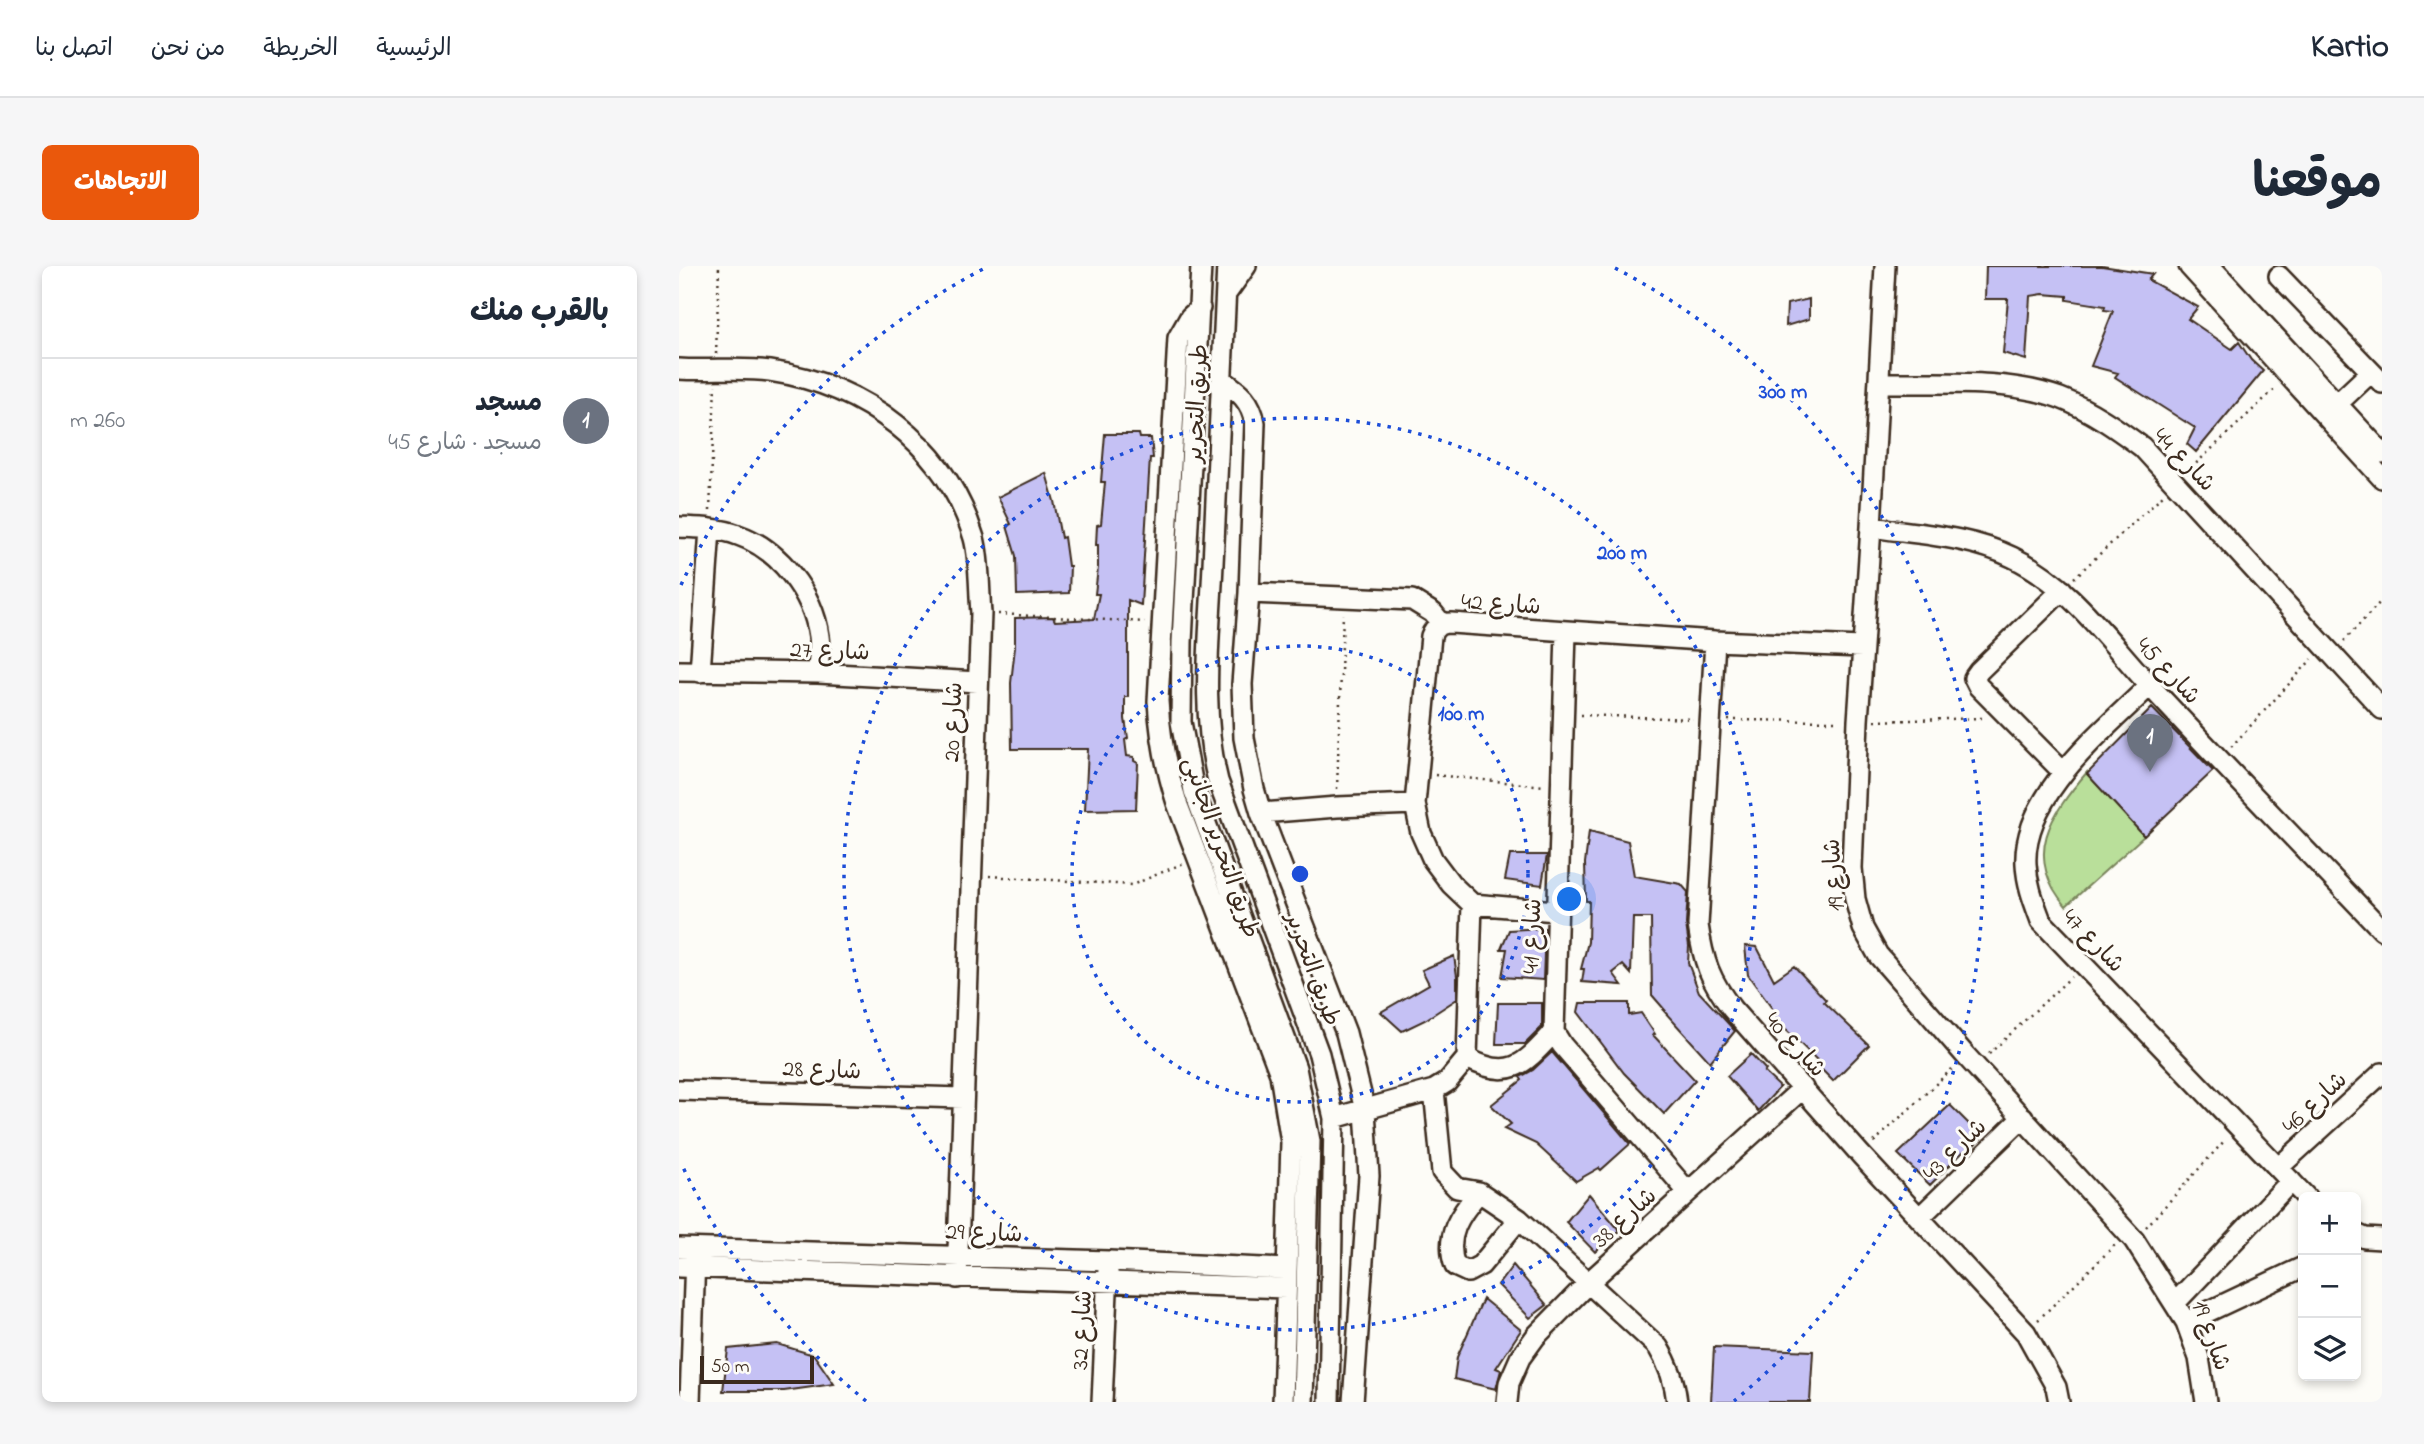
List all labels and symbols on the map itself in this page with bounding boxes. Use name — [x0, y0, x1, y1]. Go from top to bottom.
street label: طريق التحرير — [1178, 343, 1219, 465]
text: 300 m — [1758, 378, 1807, 408]
street label: شارع 44 — [2144, 421, 2223, 501]
text: 200 m — [1596, 539, 1647, 569]
street label: شارع 42 — [1460, 585, 1542, 626]
street label: شارع 45 — [2127, 630, 2208, 713]
street label: شارع 27 — [789, 634, 870, 671]
street label: شارع 20 — [936, 681, 973, 763]
text: 100 m — [1438, 700, 1484, 730]
pin: 1 — [2127, 714, 2173, 772]
street label: طريق التحرير الجانبى — [1172, 752, 1267, 943]
street label: شارع 19 — [1815, 837, 1855, 912]
centre of rings — [1288, 862, 1312, 886]
your location — [1552, 882, 1586, 916]
street label: شارع 41 — [1515, 898, 1552, 974]
street label: شارع 47 — [2053, 902, 2132, 982]
street label: طريق التحرير — [1274, 906, 1348, 1032]
street label: شارع 40 — [1755, 1005, 1833, 1086]
street label: شارع 28 — [782, 1053, 862, 1090]
street label: شارع 46 — [2275, 1064, 2356, 1143]
street label: شارع 43 — [1916, 1111, 1996, 1190]
street label: شارع 38 — [1585, 1180, 1666, 1258]
street label: شارع 29 — [945, 1216, 1023, 1253]
street label: شارع 32 — [1064, 1289, 1103, 1371]
street label: شارع 19 — [2181, 1296, 2239, 1376]
scale bar — [700, 1353, 814, 1385]

